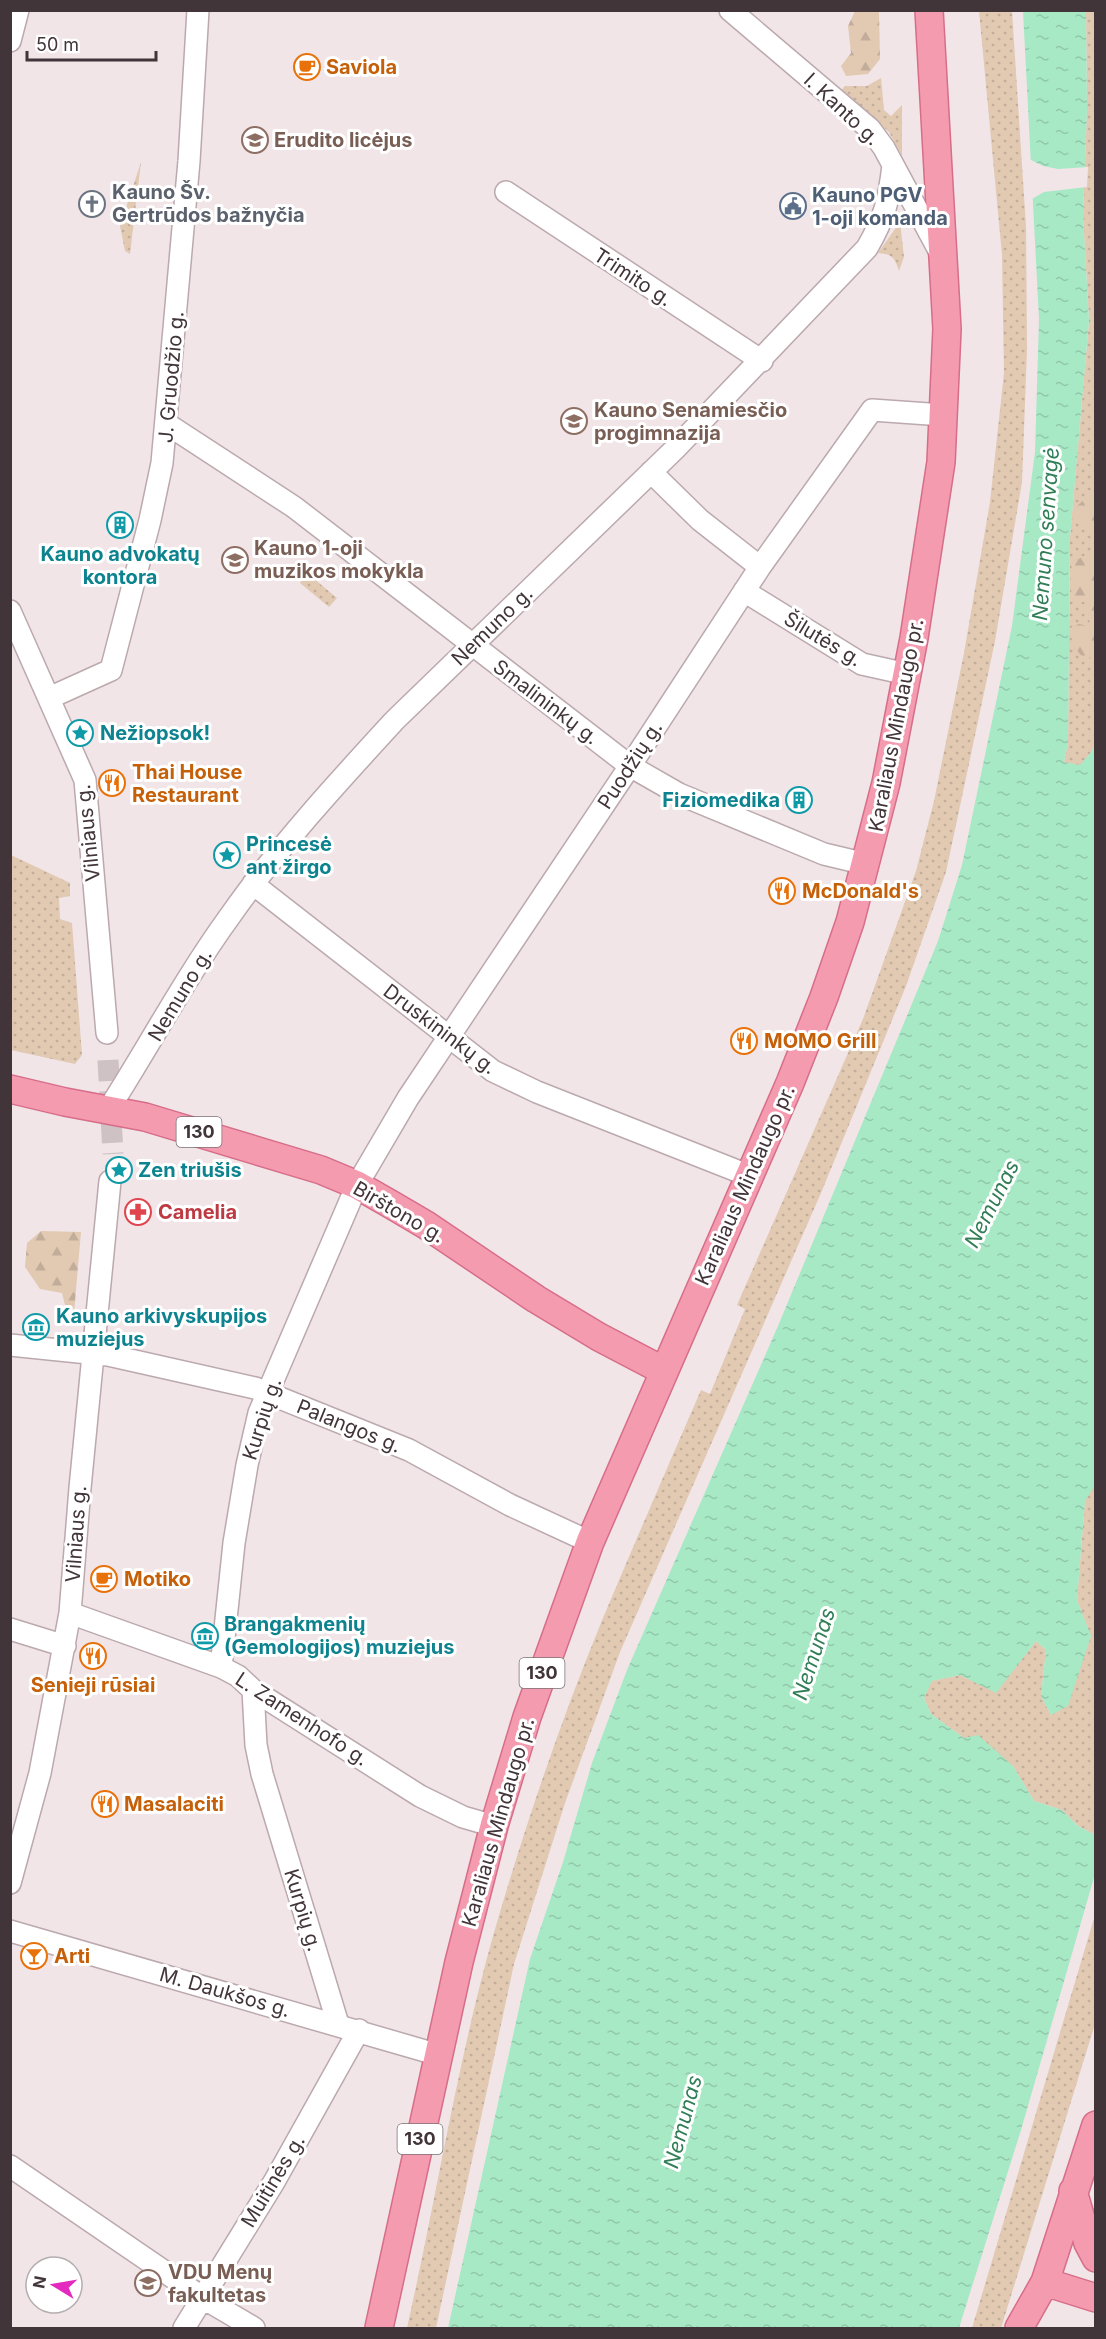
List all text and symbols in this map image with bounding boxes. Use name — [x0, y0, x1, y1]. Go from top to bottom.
scale bar — [27, 24, 156, 62]
text: 50 m — [36, 34, 79, 55]
cafe icon: Saviola — [292, 52, 322, 82]
place label: Saviola — [326, 55, 397, 79]
street label: I. Kanto g. — [799, 68, 885, 150]
school or university icon: Erudito licėjus — [240, 125, 270, 155]
place label: Erudito licėjus — [274, 128, 413, 152]
place label: Kauno Šv. Gertrūdos bažnyčia — [112, 180, 305, 227]
place label: Kauno PGV 1-oji komanda — [812, 183, 948, 230]
church icon: Kauno Šv. Gertrūdos bažnyčia — [77, 189, 107, 219]
public building icon: Kauno PGV 1-oji komanda — [778, 191, 808, 221]
street label: Trimito g. — [589, 243, 677, 311]
street label: J. Gruodžio g. — [153, 310, 189, 444]
place label: Kauno Senamiesčio progimnazija — [594, 398, 787, 445]
school or university icon: Kauno Senamiesčio progimnazija — [559, 406, 589, 436]
water label: Nemuno senvagė — [1027, 446, 1064, 622]
building icon: Kauno advokatų kontora — [105, 510, 135, 540]
place label: Kauno 1-oji muzikos mokykla — [254, 536, 424, 583]
place label: Kauno advokatų kontora — [40, 542, 200, 589]
school or university icon: Kauno 1-oji muzikos mokykla — [220, 545, 250, 575]
street label: Nemuno g. — [446, 581, 538, 671]
street label: Šilutės g. — [780, 606, 866, 672]
street label: Karaliaus Mindaugo pr. — [864, 616, 928, 834]
street label: Smalininkų g. — [488, 654, 604, 750]
street label: Puodžių g. — [593, 716, 667, 814]
place icon: Nežiopsok! — [65, 718, 95, 748]
place label: Nežiopsok! — [100, 721, 210, 745]
place label: Thai House Restaurant — [132, 760, 242, 807]
restaurant icon: Thai House Restaurant — [97, 768, 127, 798]
street label: Vilniaus g. — [71, 783, 105, 883]
building icon: Fiziomedika — [784, 785, 814, 815]
place label: Fiziomedika — [662, 788, 780, 812]
place label: Princesė ant žirgo — [246, 832, 332, 879]
place icon: Princesė ant žirgo — [212, 840, 242, 870]
restaurant icon: McDonald's — [767, 876, 797, 906]
place label: McDonald's — [802, 879, 919, 903]
street label: Nemuno g. — [143, 944, 217, 1046]
street label: Druskininkų g. — [379, 979, 501, 1079]
restaurant icon: MOMO Grill — [729, 1026, 759, 1056]
place label: MOMO Grill — [764, 1029, 876, 1053]
street label: Karaliaus Mindaugo pr. — [690, 1081, 800, 1289]
road number: 130 — [176, 1117, 222, 1147]
place icon: Zen triušis — [104, 1155, 134, 1185]
water label: Nemunas — [959, 1156, 1024, 1252]
place label: Zen triušis — [138, 1158, 242, 1182]
street label: Birštono g. — [349, 1176, 449, 1248]
pharmacy icon: Camelia — [123, 1197, 153, 1227]
place label: Camelia — [158, 1200, 237, 1224]
place label: Kauno arkivyskupijos muziejus — [56, 1304, 267, 1351]
museum icon: Kauno arkivyskupijos muziejus — [21, 1312, 51, 1342]
street label: Kurpių g. — [237, 1375, 287, 1463]
street label: Palangos g. — [293, 1394, 405, 1458]
street label: Vilniaus g. — [61, 1485, 91, 1583]
cafe icon: Motiko — [89, 1564, 119, 1594]
place label: Motiko — [124, 1567, 191, 1591]
water label: Nemunas — [787, 1605, 840, 1703]
place label: Brangakmenių (Gemologijos) muziejus — [224, 1612, 454, 1659]
museum icon: Brangakmenių (Gemologijos) muziejus — [190, 1621, 220, 1651]
restaurant icon: Senieji rūsiai — [78, 1641, 108, 1671]
road number: 130 — [520, 1658, 564, 1688]
street label: L. Zamenhofo g. — [231, 1667, 373, 1771]
place label: Senieji rūsiai — [31, 1673, 155, 1697]
street label: Karaliaus Mindaugo pr. — [457, 1715, 539, 1929]
restaurant icon: Masalaciti — [90, 1789, 120, 1819]
place label: Masalaciti — [124, 1792, 224, 1816]
street label: Kurpių g. — [279, 1866, 327, 1954]
bar icon: Arti — [19, 1941, 49, 1971]
place label: Arti — [54, 1944, 90, 1968]
street label: M. Daukšos g. — [157, 1962, 293, 2022]
water label: Nemunas — [658, 2073, 707, 2171]
road number: 130 — [398, 2124, 442, 2154]
street label: Muitinės g. — [236, 2130, 310, 2232]
north arrow — [24, 2255, 84, 2315]
place label: VDU Menų fakultetas — [168, 2260, 272, 2307]
school or university icon: VDU Menų fakultetas — [133, 2268, 163, 2298]
text: N — [28, 2274, 50, 2290]

